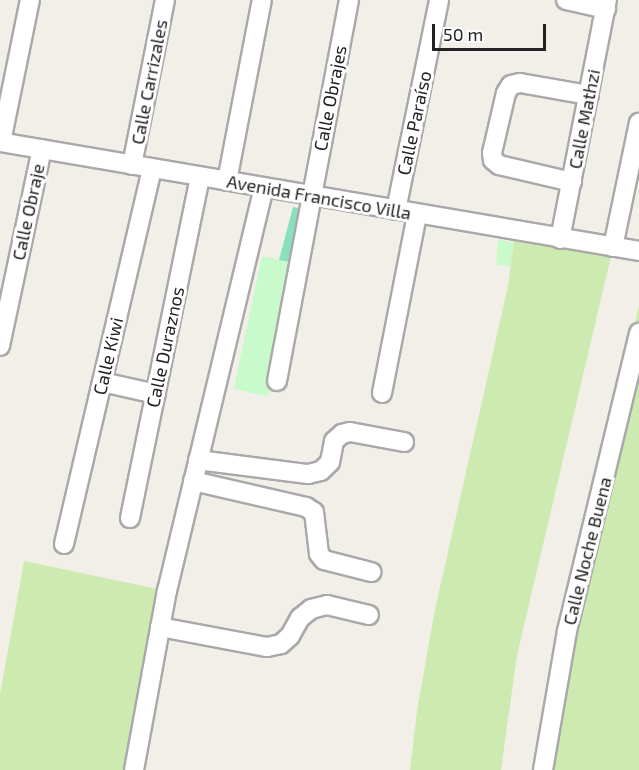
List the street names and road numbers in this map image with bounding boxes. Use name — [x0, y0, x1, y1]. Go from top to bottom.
street label: Calle Carrizales — [126, 18, 172, 146]
street label: Calle Obrajes — [309, 43, 351, 153]
street label: Calle Mathzi — [564, 67, 604, 171]
street label: Calle Paraíso — [392, 69, 436, 177]
street label: Calle Obraje — [7, 162, 49, 262]
street label: Avenida Francisco Villa — [225, 170, 413, 224]
street label: Calle Duraznos — [142, 285, 188, 409]
street label: Calle Kiwi — [89, 315, 127, 397]
street label: Calle Noche Buena — [558, 475, 616, 627]

